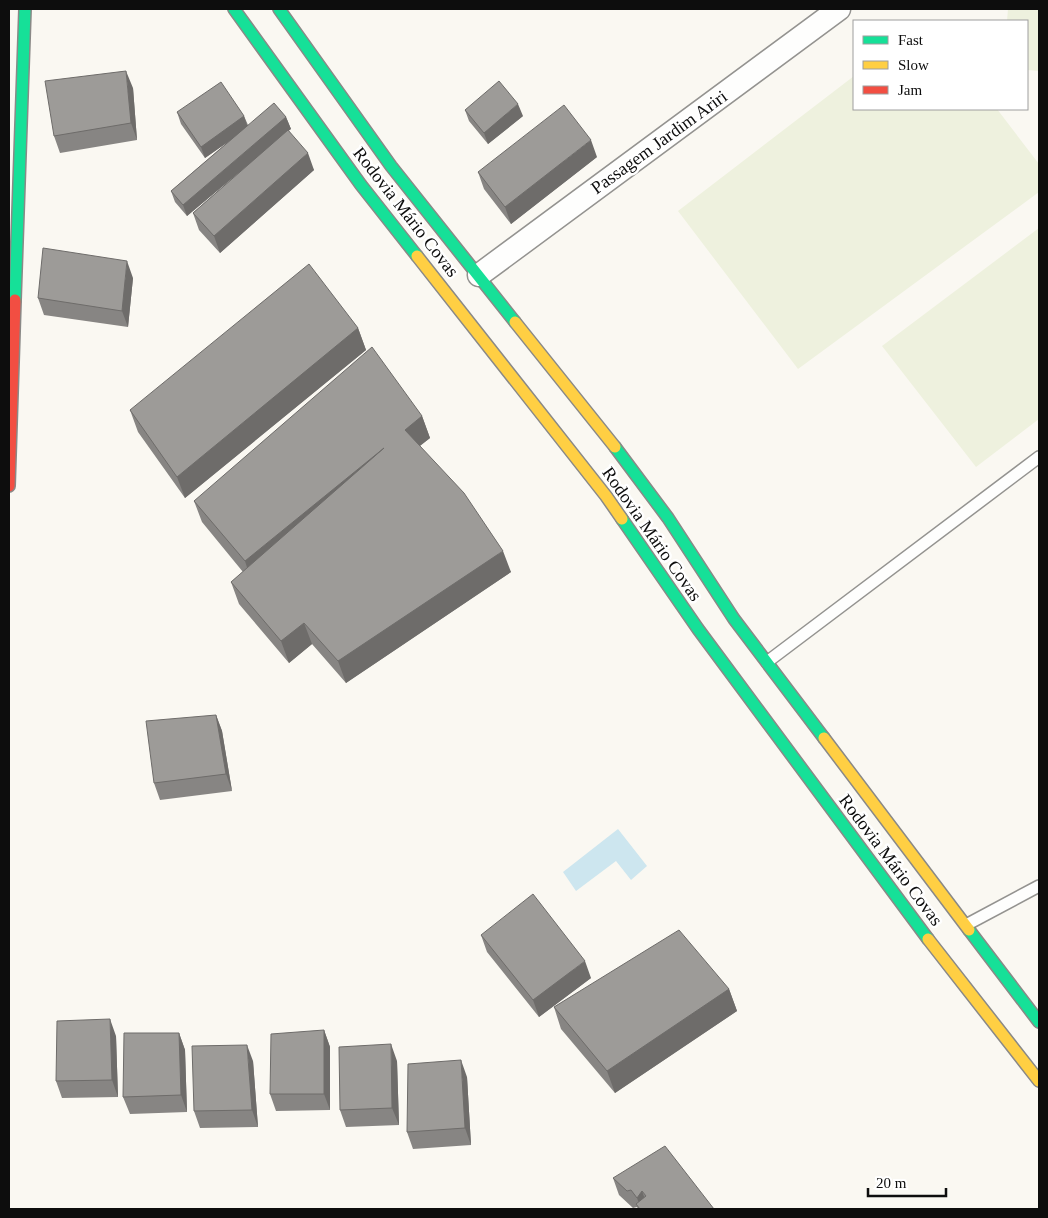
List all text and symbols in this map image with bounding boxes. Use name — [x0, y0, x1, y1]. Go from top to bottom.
legend — [853, 20, 1028, 110]
text: Fast — [898, 32, 924, 48]
text: Slow — [898, 57, 929, 73]
text: Jam — [898, 82, 922, 98]
street label: Passagem Jardim Ariri — [587, 86, 731, 198]
street label: Rodovia Mário Covas — [349, 143, 463, 281]
street label: Rodovia Mário Covas — [598, 463, 706, 605]
street label: Rodovia Mário Covas — [835, 790, 947, 930]
scale bar — [868, 1166, 946, 1198]
text: 20 m — [876, 1175, 907, 1191]

